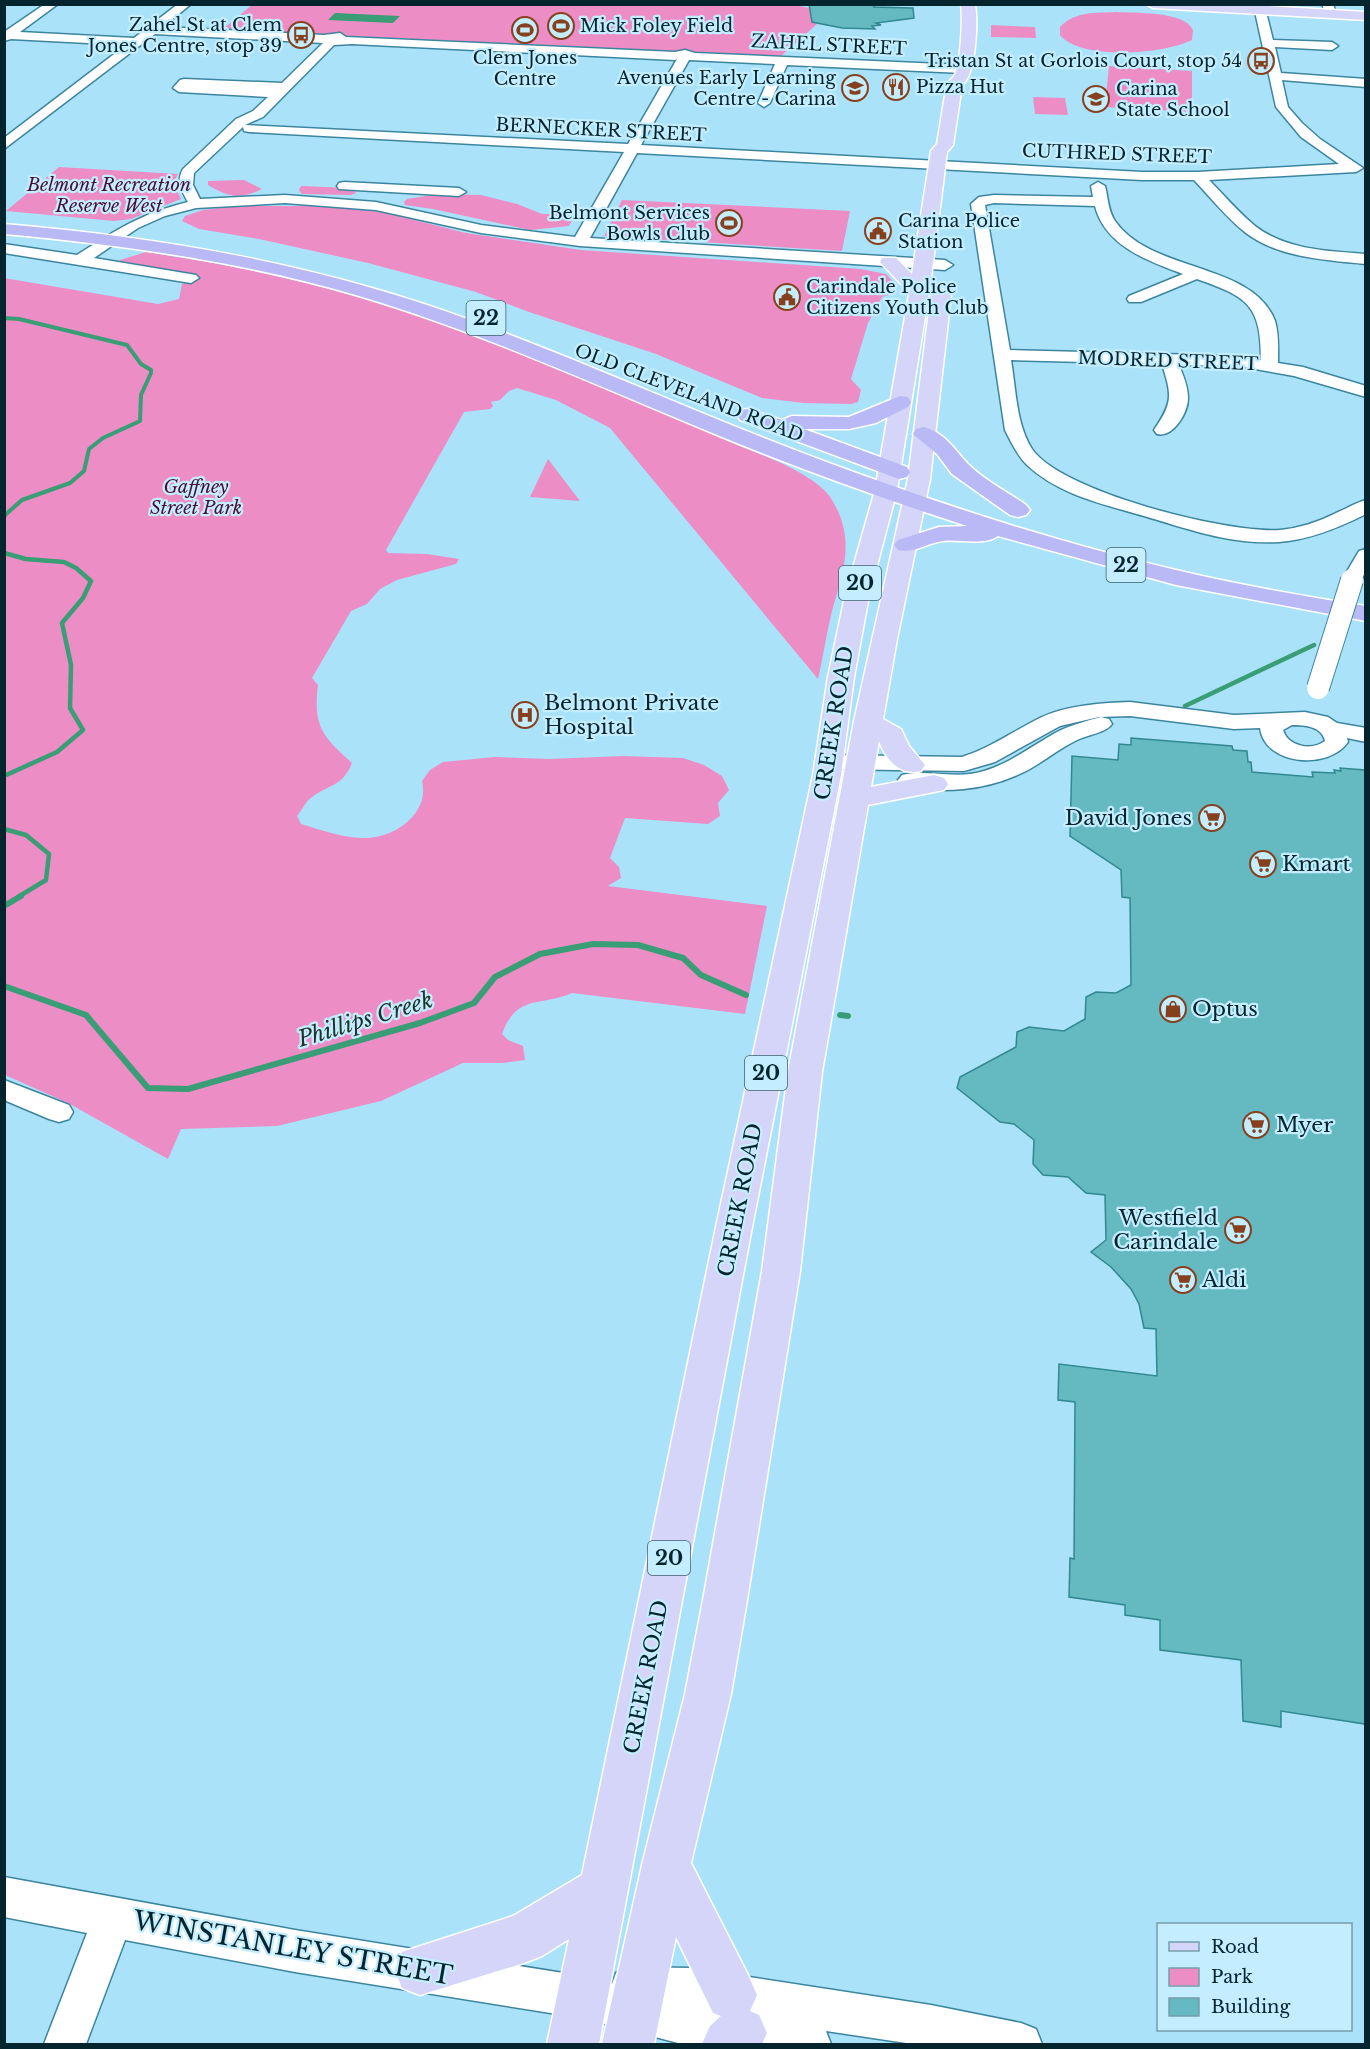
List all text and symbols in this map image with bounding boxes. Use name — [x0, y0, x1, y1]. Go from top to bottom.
sports icon: Mick Foley Field — [546, 11, 576, 41]
place label: Zahel St at Clem Jones Centre, stop 39 — [86, 14, 282, 57]
sports icon: Clem Jones Centre — [510, 15, 540, 45]
place label: Mick Foley Field — [580, 15, 733, 37]
bus stop icon: Zahel St at Clem Jones Centre, stop 39 — [286, 20, 316, 50]
street label: ZAHEL STREET — [751, 30, 908, 60]
bus stop icon: Tristan St at Gorlois Court, stop 54 — [1246, 46, 1276, 76]
place label: Clem Jones Centre — [473, 47, 577, 90]
place label: Tristan St at Gorlois Court, stop 54 — [924, 50, 1242, 72]
place label: Avenues Early Learning Centre - Carina — [616, 67, 836, 110]
restaurant icon: Pizza Hut — [881, 72, 911, 102]
school or university icon: Avenues Early Learning Centre - Carina — [840, 73, 870, 103]
place label: Pizza Hut — [916, 76, 1005, 98]
place label: Carina State School — [1116, 78, 1230, 121]
school or university icon: Carina State School — [1081, 84, 1111, 114]
street label: BERNECKER STREET — [495, 113, 708, 147]
street label: CUTHRED STREET — [1022, 140, 1213, 168]
park label: Belmont Recreation Reserve West — [26, 174, 191, 217]
place label: Belmont Services Bowls Club — [549, 202, 710, 245]
sports icon: Belmont Services Bowls Club — [714, 208, 744, 238]
place label: Carina Police Station — [898, 210, 1020, 253]
public building icon: Carina Police Station — [863, 216, 893, 246]
place label: Carindale Police Citizens Youth Club — [806, 276, 989, 319]
public building icon: Carindale Police Citizens Youth Club — [772, 282, 802, 312]
road number: 22 — [466, 301, 506, 335]
street label: OLD CLEVELAND ROAD — [572, 339, 806, 447]
street label: MODRED STREET — [1077, 347, 1259, 375]
park label: Gaffney Street Park — [150, 476, 242, 519]
road number: 22 — [1106, 548, 1146, 582]
road number: 20 — [839, 566, 881, 600]
street label: CREEK ROAD — [809, 644, 859, 802]
place label: Belmont Private Hospital — [544, 690, 719, 740]
hospital icon: Belmont Private Hospital — [510, 700, 540, 730]
supermarket icon: David Jones — [1197, 803, 1227, 833]
place label: David Jones — [1065, 805, 1192, 831]
supermarket icon: Kmart — [1248, 849, 1278, 879]
place label: Kmart — [1282, 851, 1351, 877]
water label: Phillips Creek — [293, 986, 436, 1053]
shop icon: Optus — [1158, 994, 1188, 1024]
place label: Optus — [1192, 996, 1258, 1022]
road number: 20 — [745, 1056, 787, 1090]
supermarket icon: Myer — [1241, 1110, 1271, 1140]
place label: Myer — [1276, 1112, 1333, 1138]
street label: CREEK ROAD — [712, 1121, 768, 1279]
place label: Westfield Carindale — [1113, 1205, 1218, 1255]
supermarket icon: Westfield Carindale — [1223, 1215, 1253, 1245]
supermarket icon: Aldi — [1168, 1265, 1198, 1295]
place label: Aldi — [1201, 1267, 1246, 1293]
road number: 20 — [648, 1541, 690, 1575]
street label: CREEK ROAD — [618, 1598, 674, 1756]
street label: WINSTANLEY STREET — [130, 1904, 455, 1992]
legend — [1157, 1923, 1352, 2031]
text: Road — [1211, 1936, 1259, 1958]
text: Park — [1211, 1966, 1253, 1988]
text: Building — [1211, 1996, 1290, 2018]

